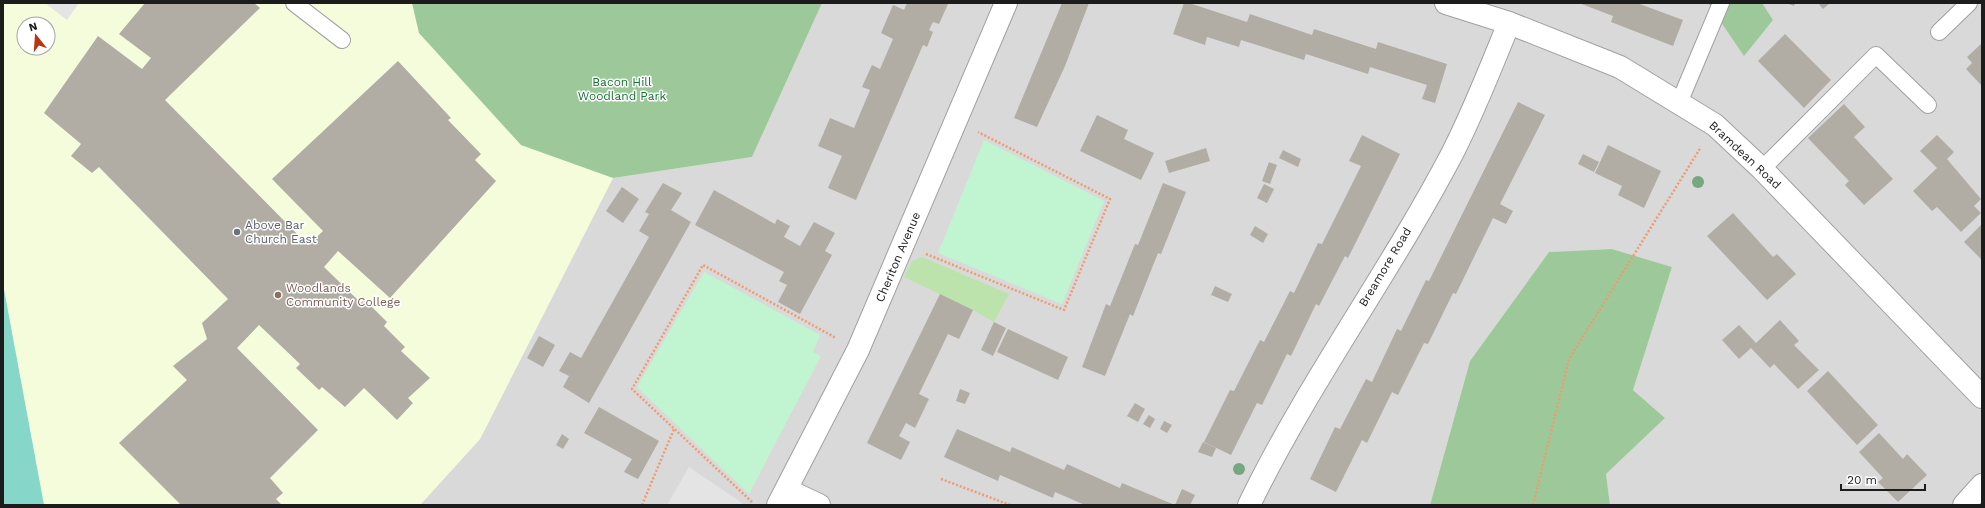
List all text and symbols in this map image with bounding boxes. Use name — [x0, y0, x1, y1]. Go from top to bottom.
north arrow — [16, 16, 56, 56]
text: N — [27, 20, 39, 34]
park label: Bacon Hill Woodland Park — [578, 75, 666, 103]
street label: Bramdean Road — [1706, 118, 1784, 192]
street label: Cheriton Avenue — [873, 210, 923, 304]
place label: Above Bar Church East — [245, 218, 317, 246]
street label: Breamore Road — [1356, 225, 1414, 309]
marker: Above Bar Church East — [232, 227, 242, 237]
place label: Woodlands Community College — [286, 281, 400, 309]
marker: Woodlands Community College — [273, 290, 283, 300]
scale bar — [1841, 466, 1925, 492]
text: 20 m — [1847, 473, 1877, 487]

